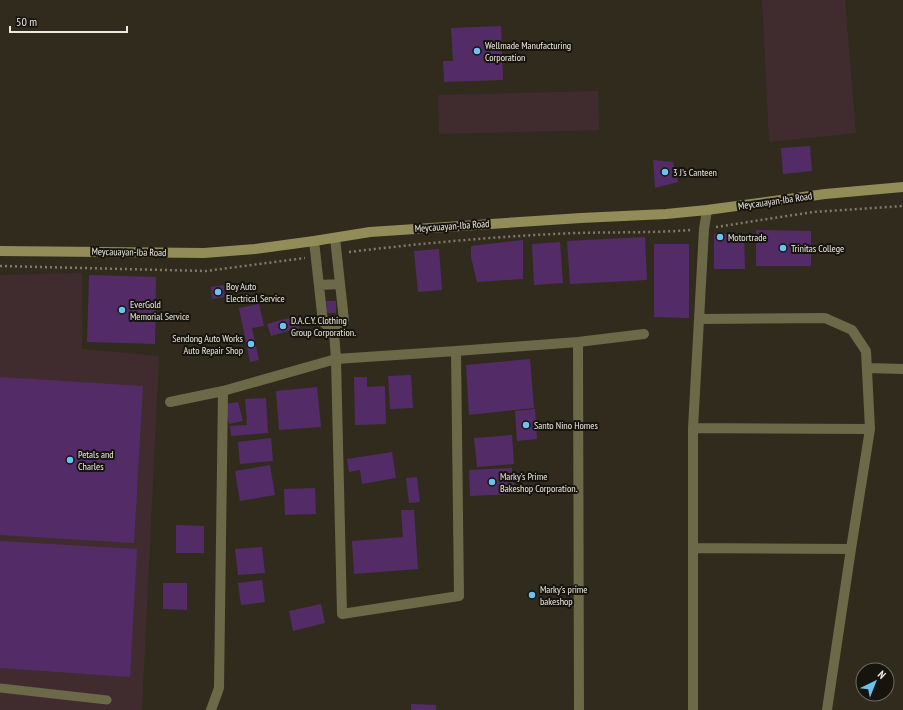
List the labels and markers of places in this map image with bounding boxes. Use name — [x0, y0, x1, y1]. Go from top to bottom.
place label: Wellmade Manufacturing Corporation — [485, 39, 571, 64]
marker: Wellmade Manufacturing Corporation — [472, 46, 482, 56]
place label: 3 J's Canteen — [673, 166, 717, 179]
marker: 3 J's Canteen — [660, 167, 670, 177]
place label: Motortrade — [728, 231, 767, 244]
marker: Motortrade — [715, 232, 725, 242]
place label: Trinitas College — [791, 242, 844, 255]
marker: Trinitas College — [778, 243, 788, 253]
place label: Boy Auto Electrical Service — [226, 280, 285, 305]
marker: Boy Auto Electrical Service — [213, 287, 223, 297]
place label: EverGold Memorial Service — [130, 298, 189, 323]
marker: EverGold Memorial Service — [117, 305, 127, 315]
place label: D.A.C.Y. Clothing Group Corporation. — [291, 314, 356, 339]
marker: D.A.C.Y. Clothing Group Corporation. — [278, 321, 288, 331]
place label: Sendong Auto Works Auto Repair Shop — [172, 332, 244, 357]
marker: Sendong Auto Works Auto Repair Shop — [246, 339, 256, 349]
place label: Santo Nino Homes — [534, 419, 598, 432]
marker: Santo Nino Homes — [521, 420, 531, 430]
place label: Petals and Charles — [78, 448, 114, 473]
marker: Petals and Charles — [65, 455, 75, 465]
place label: Marky's Prime Bakeshop Corporation. — [500, 470, 578, 495]
marker: Marky's Prime Bakeshop Corporation. — [487, 477, 497, 487]
place label: Marky's prime bakeshop — [540, 583, 587, 608]
marker: Marky's prime bakeshop — [527, 590, 537, 600]

